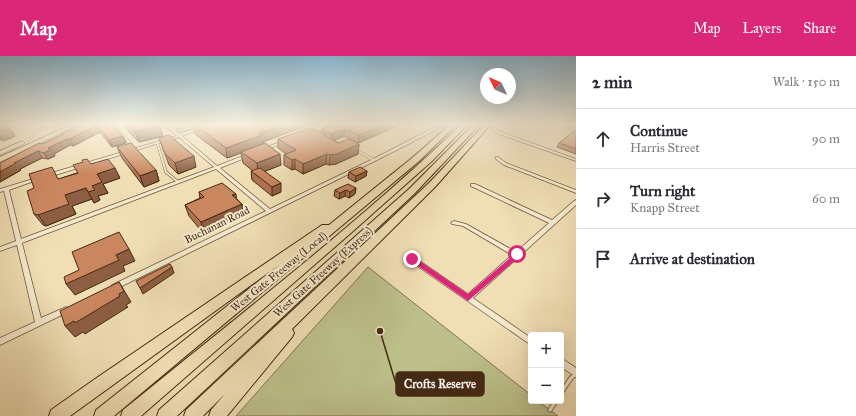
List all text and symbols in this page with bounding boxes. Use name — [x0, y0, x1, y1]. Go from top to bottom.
text: Map — [20, 17, 57, 40]
text: Map — [693, 20, 721, 37]
text: Layers — [743, 20, 781, 37]
text: Share — [803, 20, 836, 37]
north arrow — [480, 68, 516, 104]
text: 2 min — [592, 72, 632, 93]
text: Walk · 150 m — [772, 74, 840, 90]
text: Continue — [630, 122, 688, 140]
icon: ahead — [592, 128, 614, 150]
text: 90 m — [812, 131, 840, 147]
text: Harris Street — [630, 140, 700, 156]
text: Turn right — [630, 182, 695, 200]
icon: right — [592, 188, 614, 210]
text: 60 m — [812, 191, 840, 207]
text: Knapp Street — [630, 200, 700, 216]
street label: Buchanan Road — [182, 203, 252, 246]
street label: West Gate Freeway (Express) — [271, 224, 375, 320]
street label: West Gate Freeway (Local) — [228, 229, 330, 315]
route start — [508, 245, 526, 263]
icon: arrive — [592, 248, 614, 270]
route end — [403, 250, 421, 268]
text: Arrive at destination — [630, 250, 755, 268]
map controls — [528, 332, 564, 404]
button: + — [528, 332, 564, 368]
button: − — [528, 368, 564, 404]
callout: Crofts Reserve — [396, 372, 484, 396]
text: Crofts Reserve — [404, 377, 476, 391]

